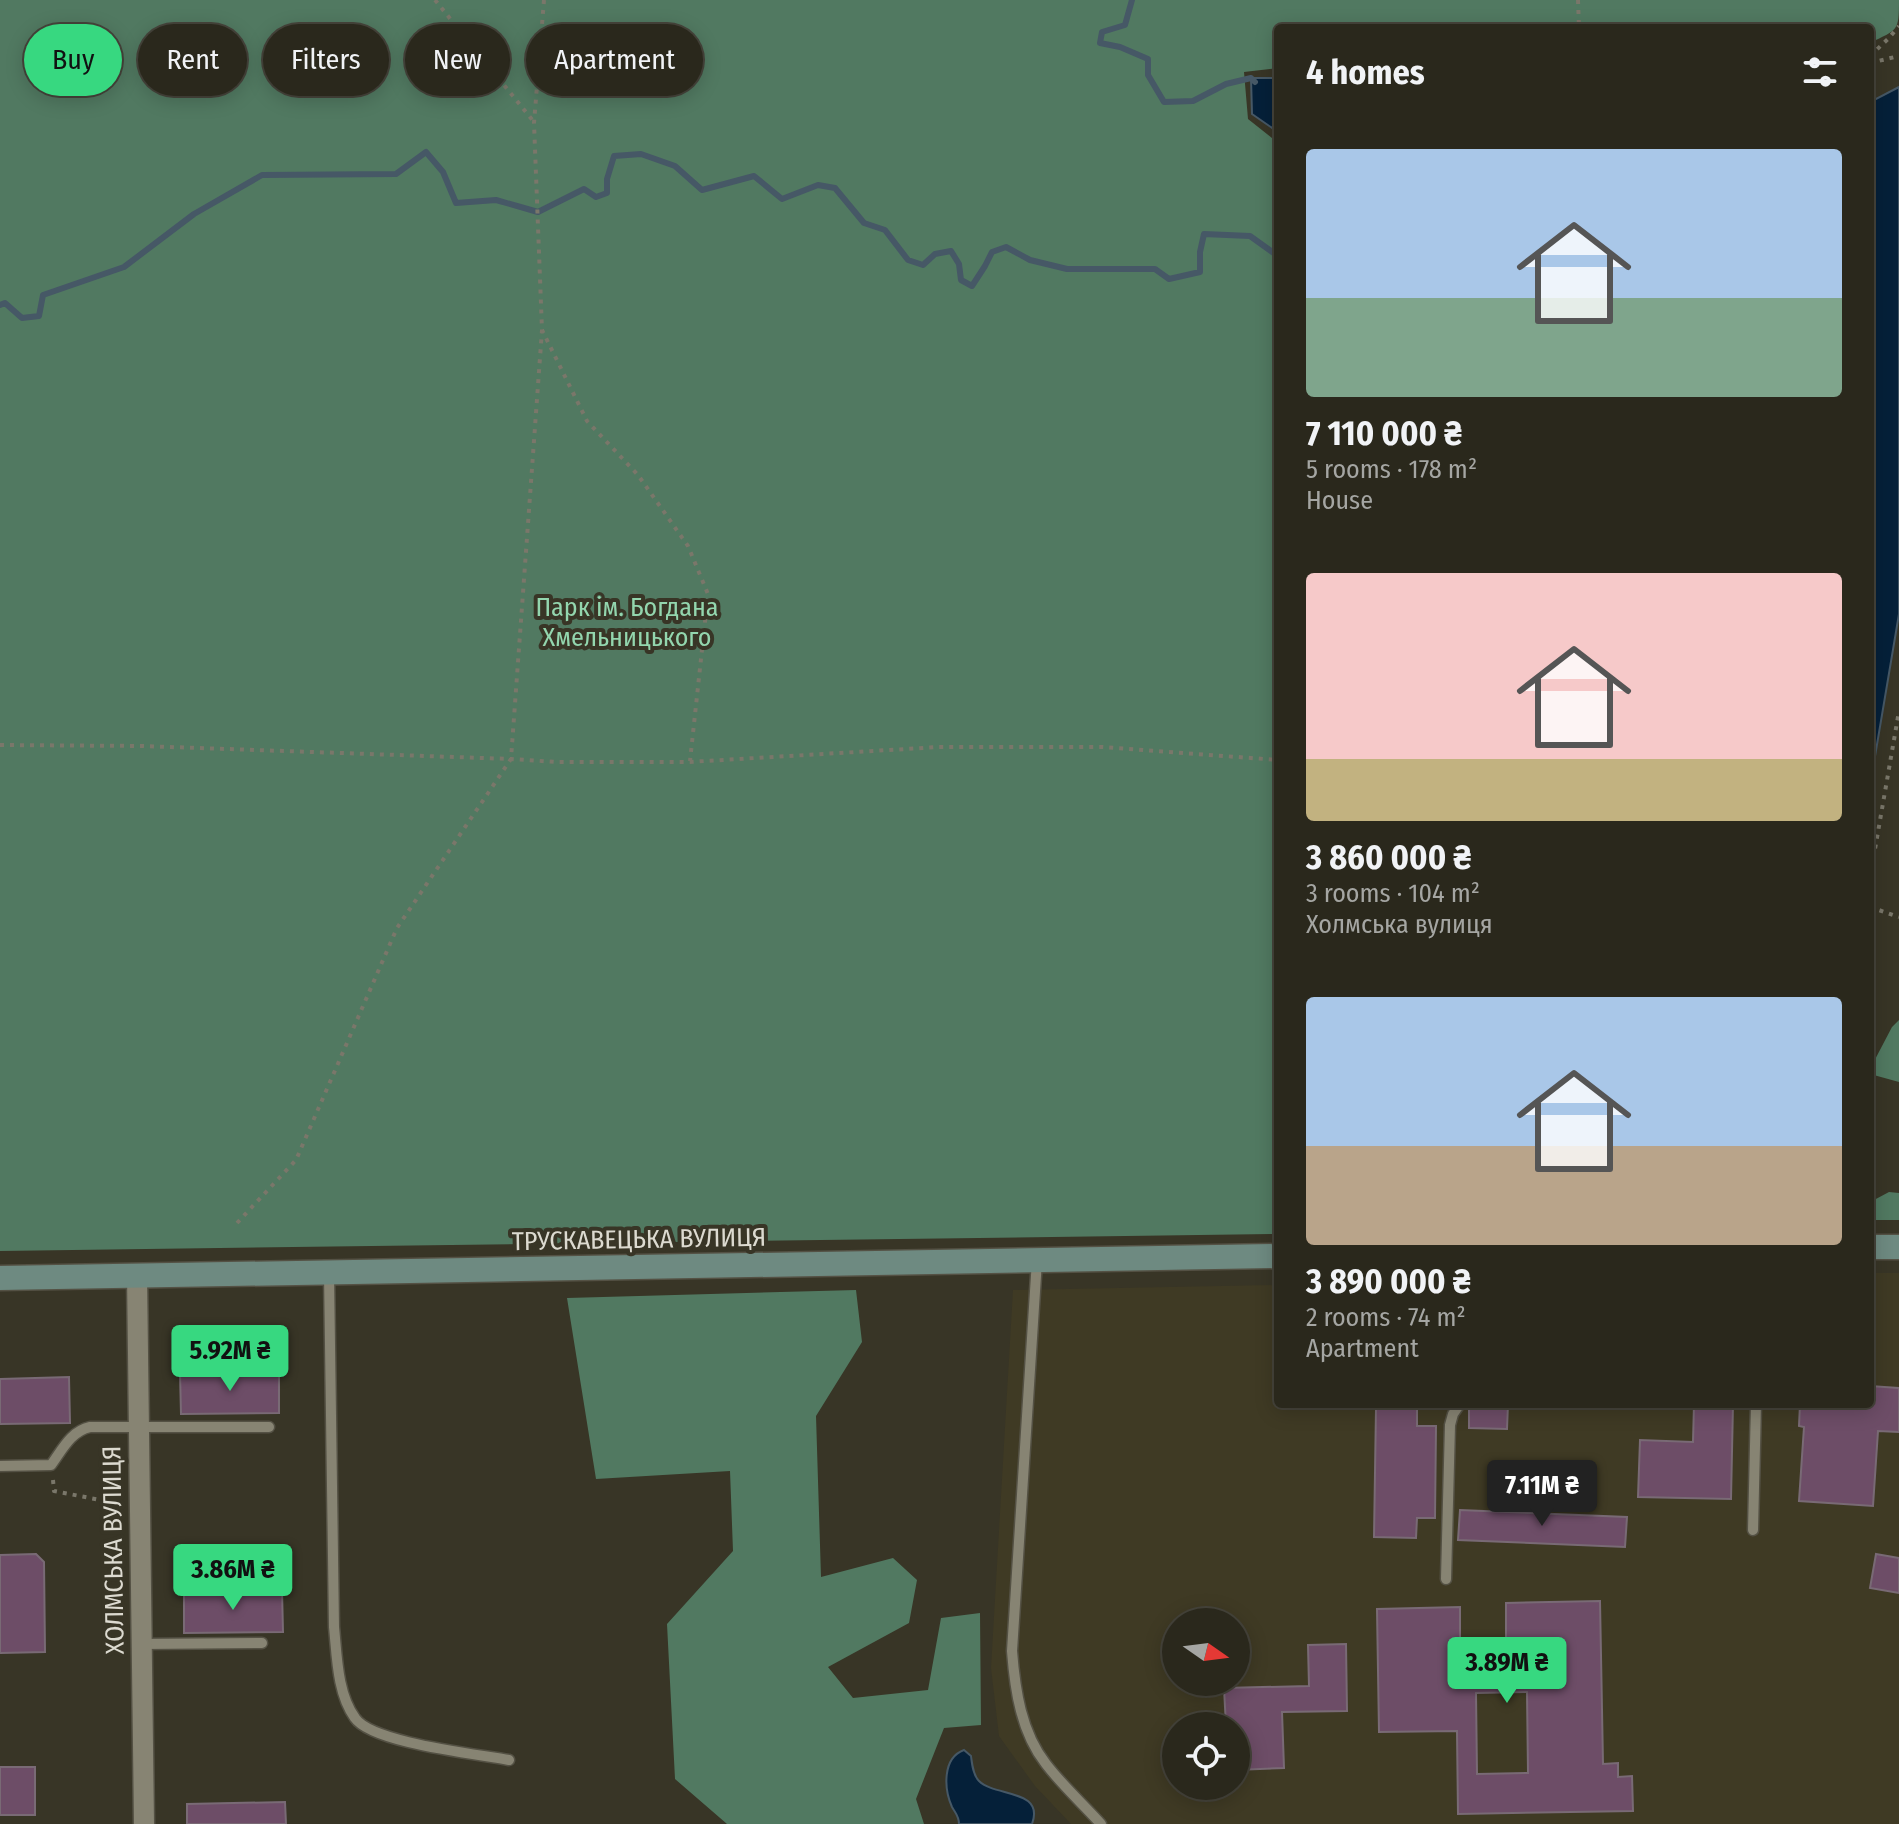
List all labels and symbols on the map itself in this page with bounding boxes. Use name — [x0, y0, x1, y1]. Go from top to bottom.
park label: Парк ім. Богдана Хмельницького — [535, 592, 719, 653]
street label: ТРУСКАВЕЦЬКА ВУЛИЦЯ — [512, 1222, 766, 1257]
pin: 5.92M ₴ — [156, 1325, 304, 1393]
street label: ХОЛМСЬКА ВУЛИЦЯ — [96, 1445, 131, 1655]
pin: 7.11M ₴ — [1468, 1460, 1616, 1528]
pin: 3.86M ₴ — [159, 1544, 307, 1612]
north arrow — [1162, 1608, 1250, 1696]
pin: 3.89M ₴ — [1433, 1637, 1581, 1705]

